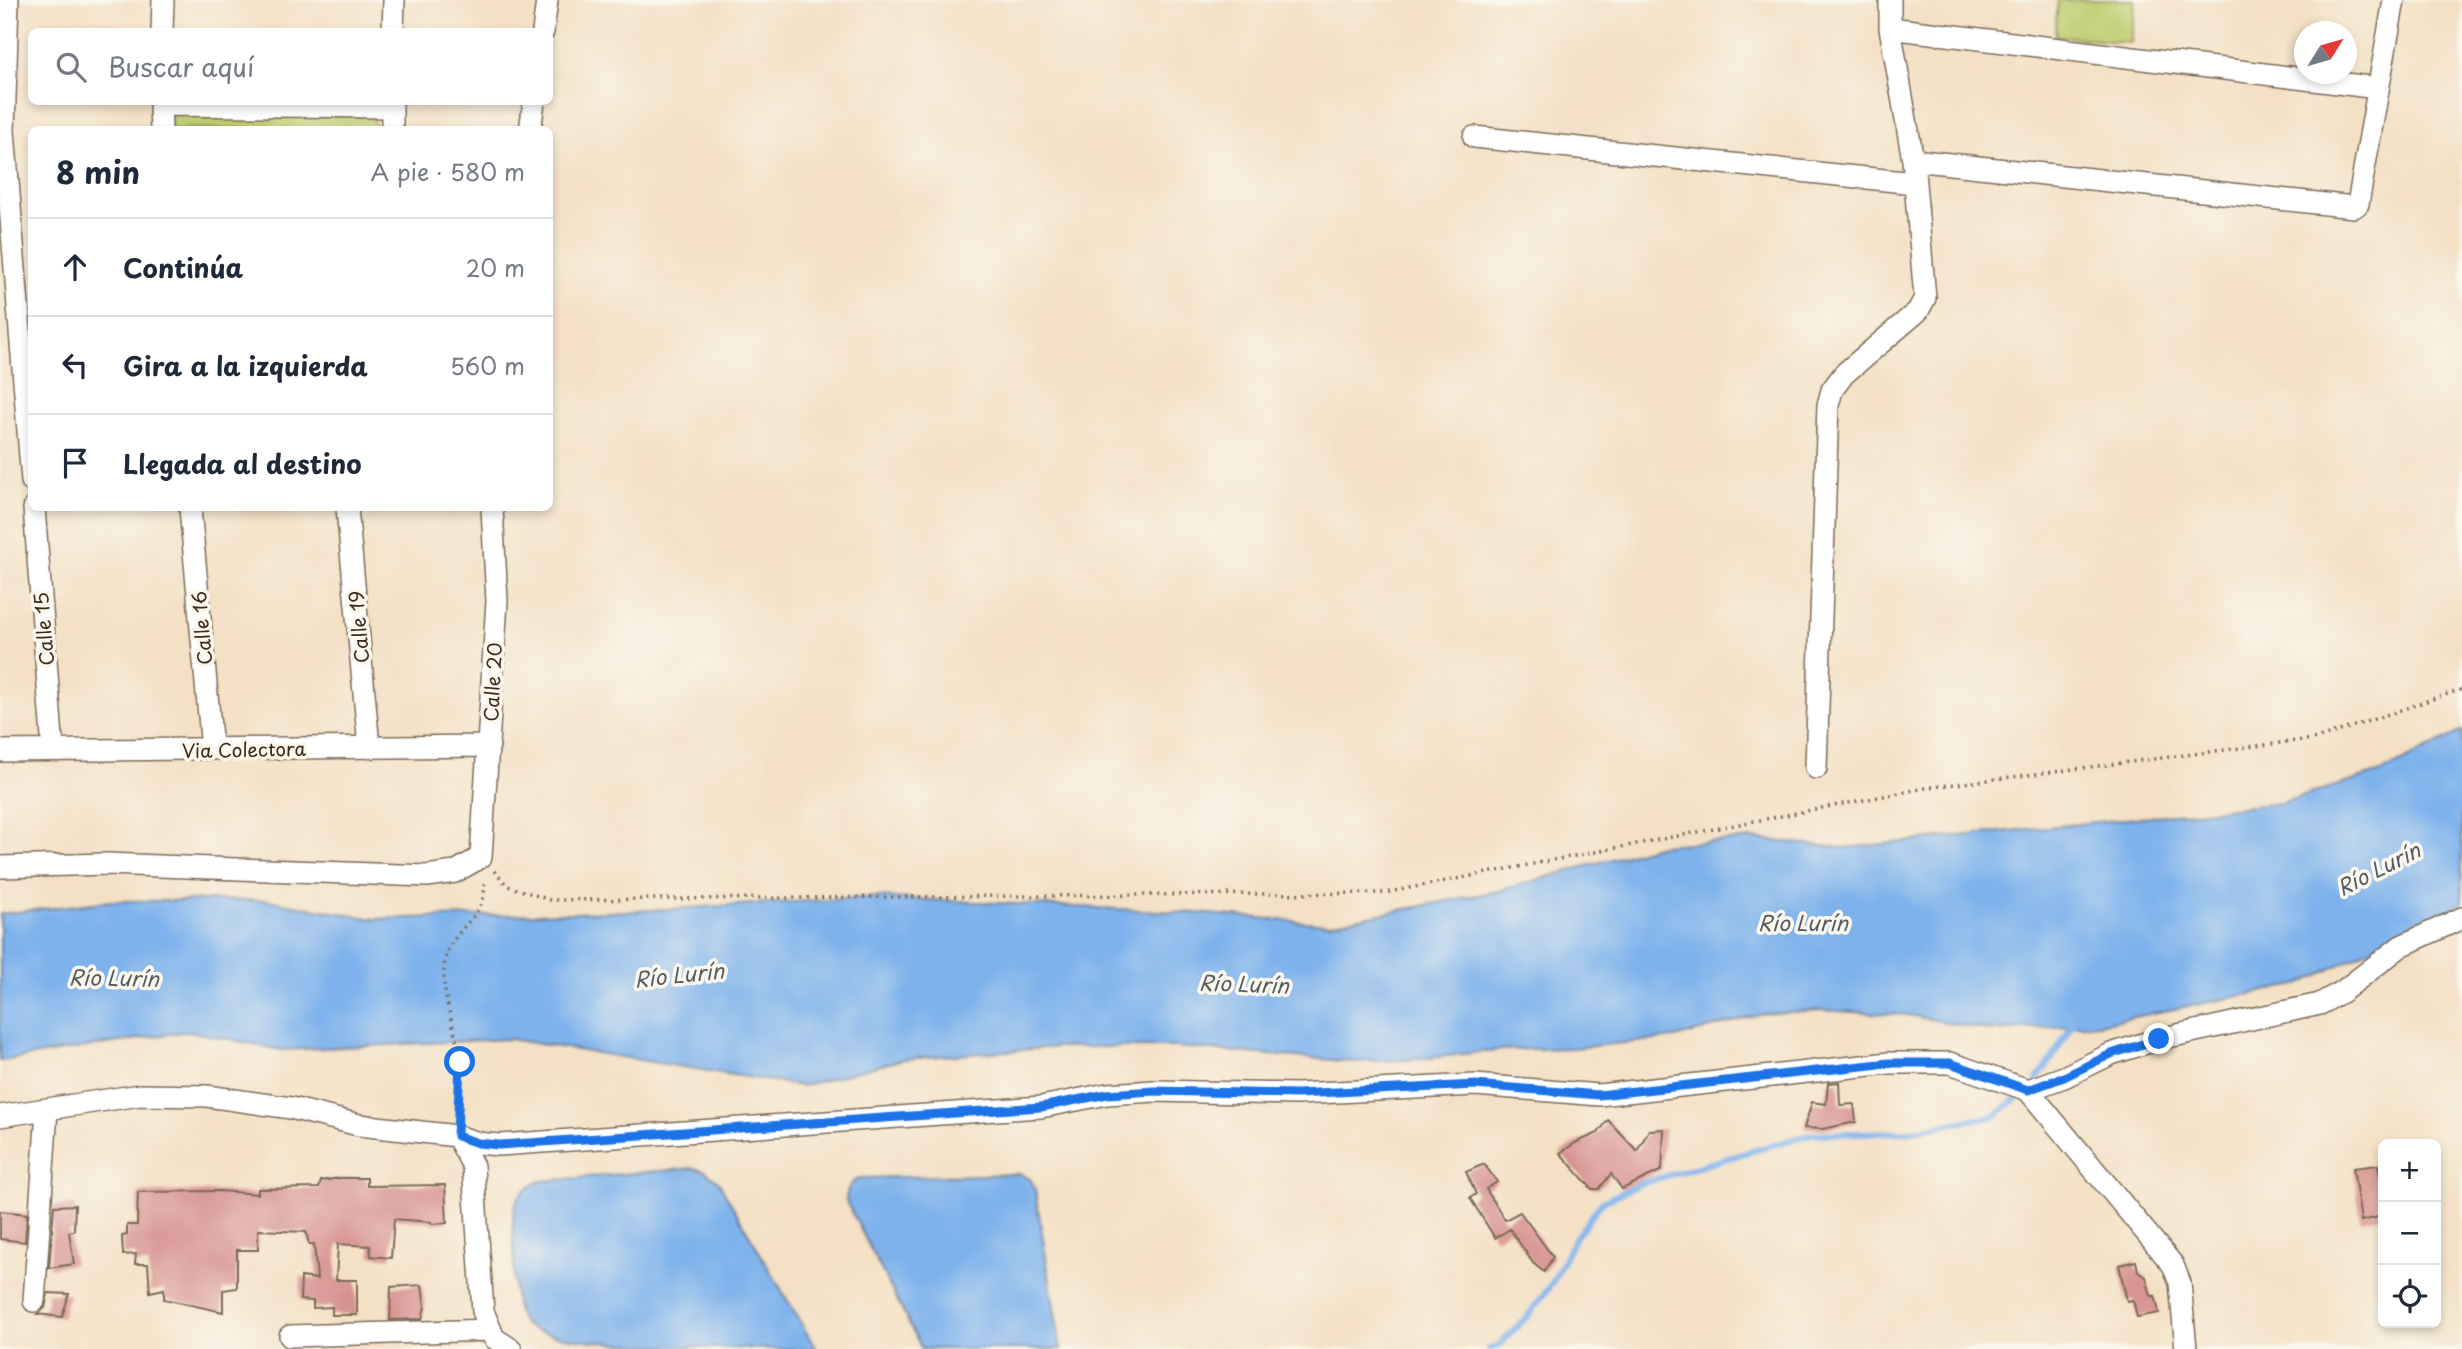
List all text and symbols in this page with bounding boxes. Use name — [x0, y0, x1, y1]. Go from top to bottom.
north arrow — [2294, 21, 2357, 84]
search box — [28, 28, 553, 105]
text: Buscar aquí — [108, 47, 254, 86]
icon: search — [52, 48, 90, 86]
text: 8 min — [56, 149, 140, 194]
text: A pie · 580 m — [371, 154, 525, 189]
icon: ahead — [56, 248, 94, 286]
text: Continúa — [123, 248, 243, 287]
text: 20 m — [466, 250, 525, 285]
icon: left — [56, 346, 94, 384]
text: Gira a la izquierda — [123, 346, 368, 385]
text: 560 m — [450, 348, 525, 383]
icon: arrive — [56, 444, 94, 482]
text: Llegada al destino — [123, 444, 362, 483]
street label: Calle 16 — [184, 590, 218, 666]
street label: Calle 19 — [341, 590, 375, 664]
street label: Calle 15 — [26, 591, 60, 667]
street label: Calle 20 — [476, 642, 508, 722]
street label: Via Colectora — [182, 734, 307, 764]
water label: Río Lurín — [2331, 833, 2427, 903]
water label: Río Lurín — [1758, 906, 1849, 938]
water label: Río Lurín — [633, 953, 727, 995]
water label: Río Lurín — [69, 960, 161, 994]
water label: Río Lurín — [1198, 965, 1291, 1001]
route end — [2143, 1023, 2174, 1054]
route start — [444, 1046, 475, 1077]
map controls — [2378, 1139, 2441, 1328]
button: + — [2378, 1139, 2441, 1202]
button: − — [2378, 1202, 2441, 1265]
button: locate — [2378, 1265, 2441, 1328]

